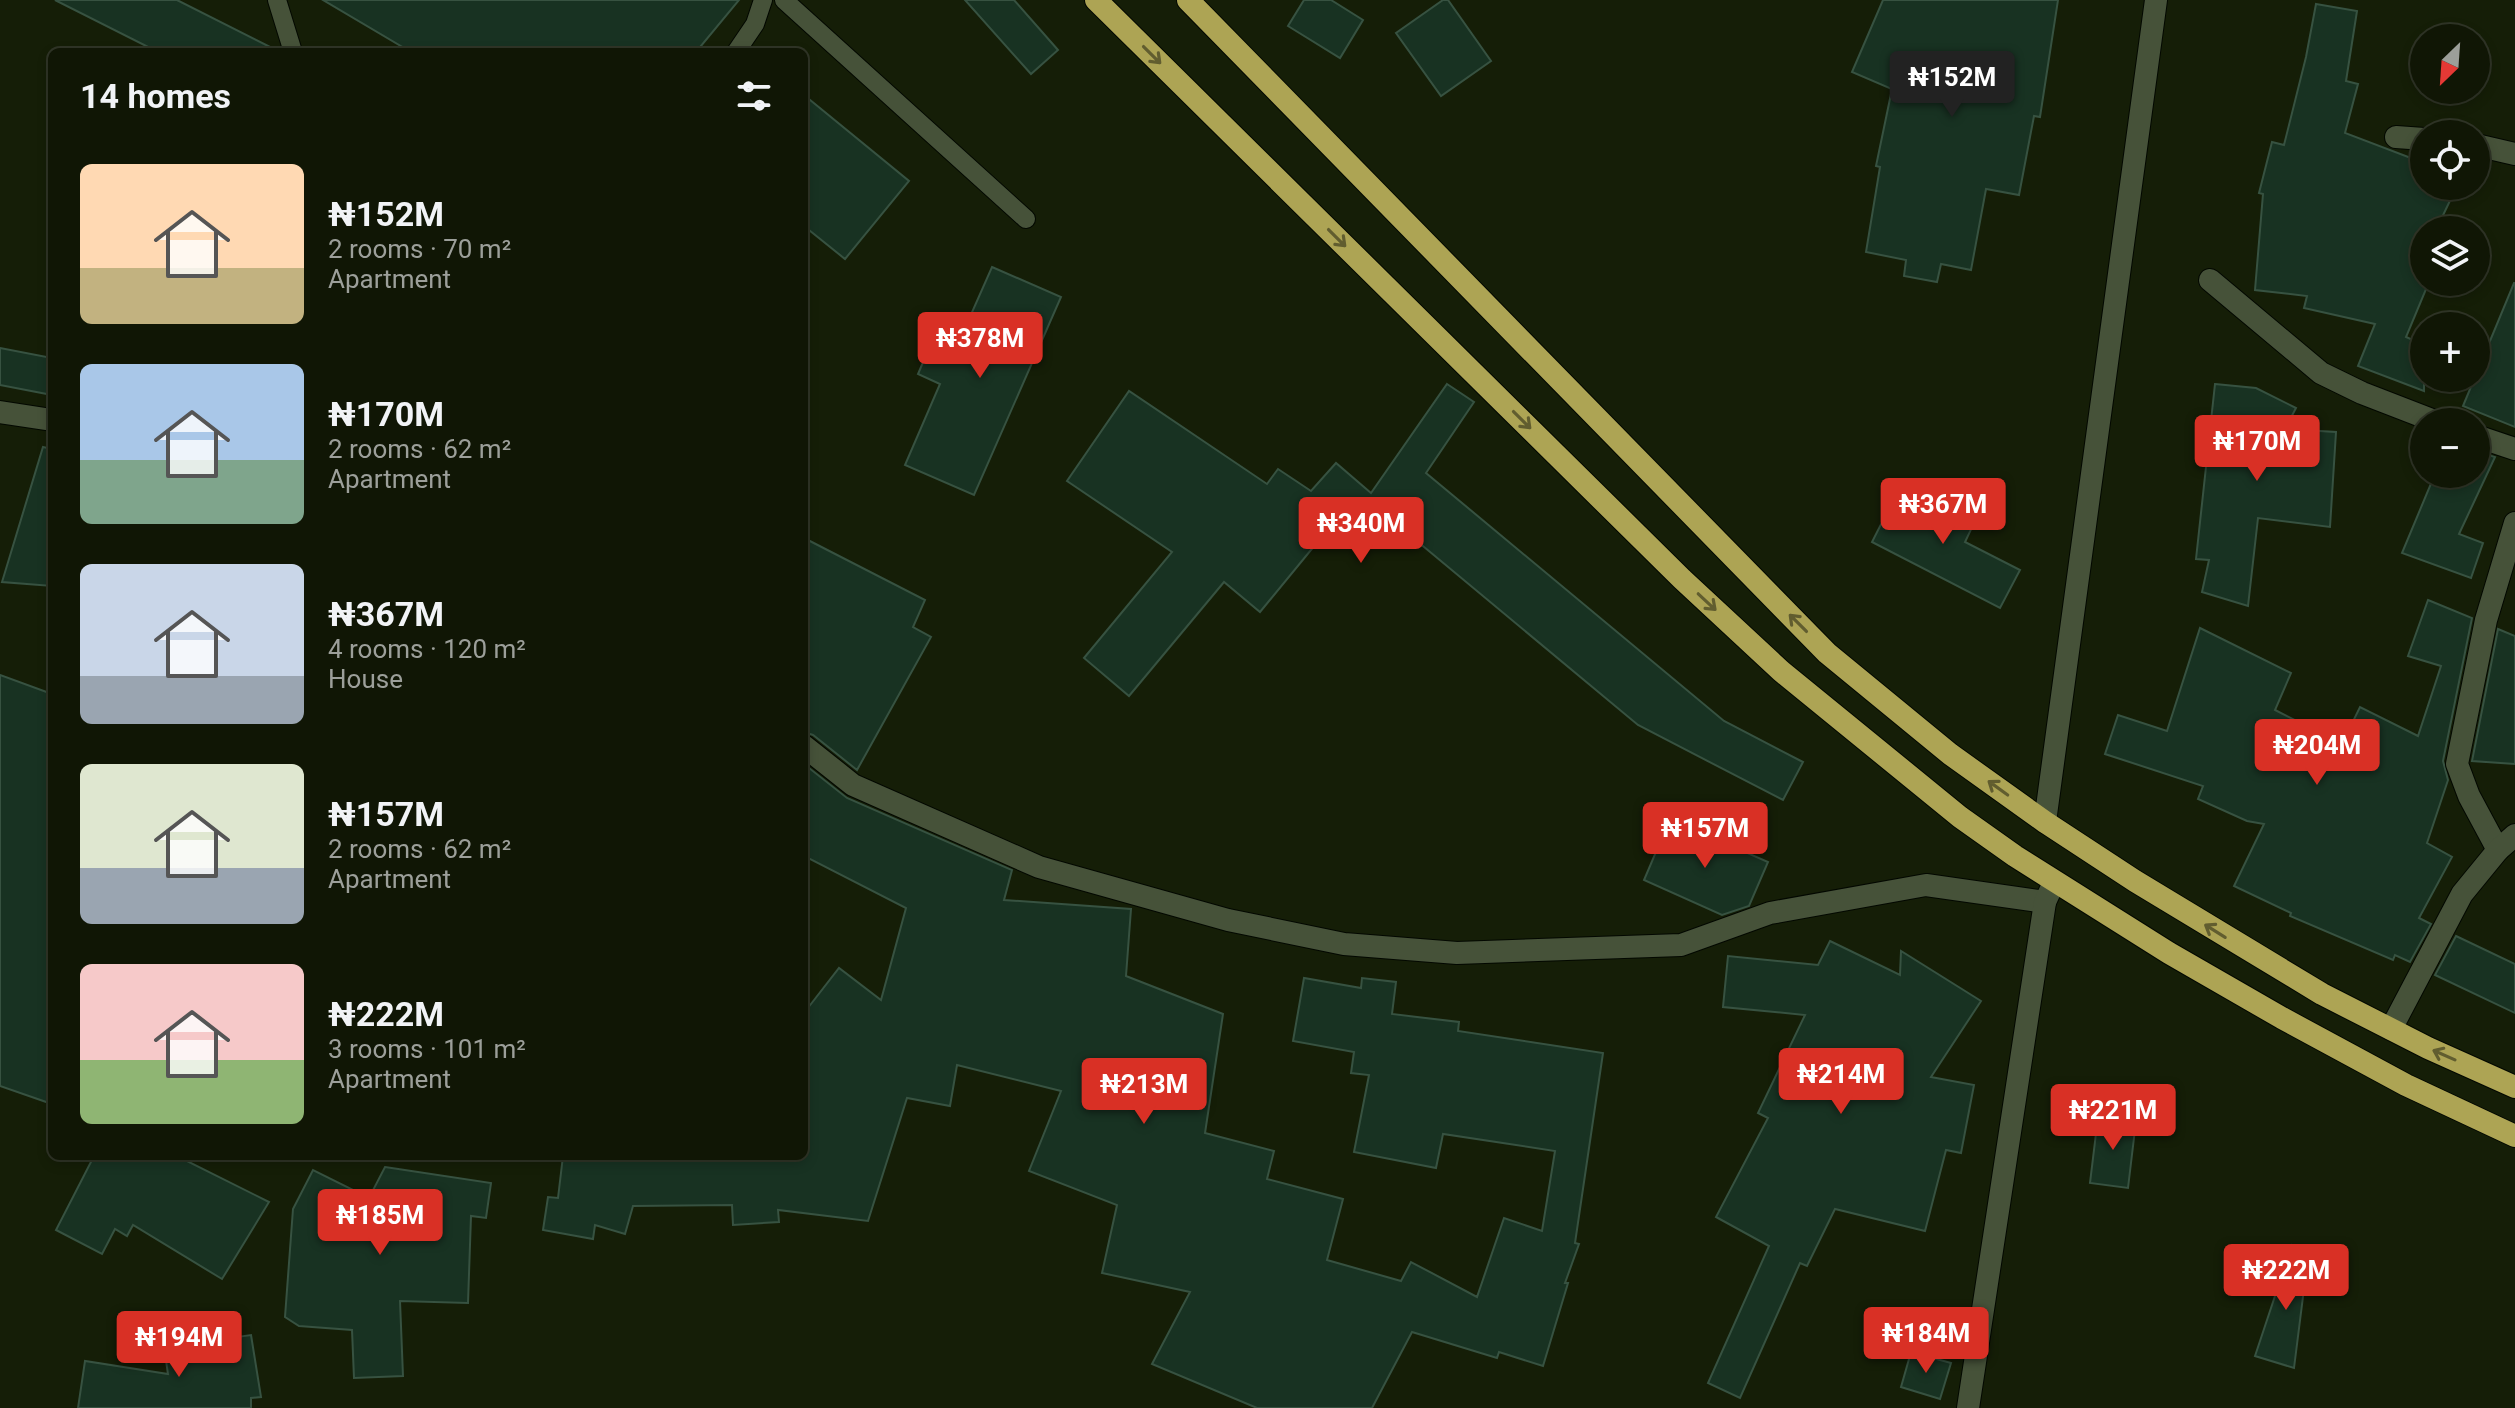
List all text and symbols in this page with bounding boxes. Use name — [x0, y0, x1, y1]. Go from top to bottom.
north arrow — [2410, 24, 2490, 104]
map controls — [2410, 24, 2490, 488]
one-way arrow — [1142, 45, 1161, 64]
pin: ₦152M — [1896, 51, 2008, 119]
text: ₦152M — [1908, 62, 1996, 92]
icon: filters — [732, 74, 776, 118]
text: 14 homes — [80, 76, 231, 116]
button: locate — [2410, 120, 2490, 200]
text: ₦152M — [328, 194, 444, 234]
icon: home — [144, 196, 240, 292]
button: layers — [2410, 216, 2490, 296]
one-way arrow — [1327, 228, 1347, 247]
text: 2 rooms · 70 m² — [328, 234, 511, 264]
text: Apartment — [328, 264, 451, 294]
pin: ₦378M — [924, 312, 1036, 380]
button: + — [2410, 312, 2490, 392]
text: ₦378M — [936, 323, 1024, 353]
text: ₦170M — [328, 394, 444, 434]
icon: home — [144, 396, 240, 492]
button: − — [2410, 408, 2490, 488]
one-way arrow — [1512, 411, 1532, 430]
pin: ₦170M — [2201, 415, 2313, 483]
text: ₦170M — [2213, 426, 2301, 456]
text: 2 rooms · 62 m² — [328, 434, 511, 464]
text: Apartment — [328, 464, 451, 494]
pin: ₦367M — [1887, 478, 1999, 546]
text: ₦367M — [1899, 489, 1987, 519]
pin: ₦340M — [1305, 497, 1417, 565]
text: ₦340M — [1317, 508, 1405, 538]
one-way arrow — [1697, 593, 1717, 612]
text: ₦367M — [328, 594, 444, 634]
icon: home — [144, 596, 240, 692]
one-way arrow — [1789, 614, 1808, 633]
text: 4 rooms · 120 m² — [328, 634, 526, 664]
text: House — [328, 664, 403, 694]
pin: ₦204M — [2261, 719, 2373, 787]
text: ₦204M — [2273, 730, 2361, 760]
one-way arrow — [1988, 780, 2009, 797]
text: ₦157M — [328, 794, 444, 834]
icon: home — [144, 796, 240, 892]
pin: ₦157M — [1649, 802, 1761, 870]
text: ₦157M — [1661, 813, 1749, 843]
text: 2 rooms · 62 m² — [328, 834, 511, 864]
text: Apartment — [328, 864, 451, 894]
one-way arrow — [2205, 923, 2227, 939]
text: ₦222M — [328, 994, 444, 1034]
icon: home — [144, 996, 240, 1092]
text: 3 rooms · 101 m² — [328, 1034, 526, 1064]
one-way arrow — [2432, 1046, 2457, 1061]
pin: ₦214M — [1785, 1048, 1897, 1116]
pin: ₦213M — [1088, 1058, 1200, 1126]
text: ₦214M — [1797, 1059, 1885, 1089]
text: Apartment — [328, 1064, 451, 1094]
text: ₦213M — [1100, 1069, 1188, 1099]
pin: ₦221M — [2057, 1084, 2169, 1152]
text: ₦221M — [2069, 1095, 2157, 1125]
pin: ₦185M — [324, 1189, 436, 1257]
text: ₦185M — [336, 1200, 424, 1230]
pin: ₦222M — [2230, 1244, 2342, 1312]
text: ₦222M — [2242, 1255, 2330, 1285]
pin: ₦184M — [1870, 1307, 1982, 1375]
pin: ₦194M — [123, 1311, 235, 1379]
text: ₦184M — [1882, 1318, 1970, 1348]
text: ₦194M — [135, 1322, 223, 1352]

